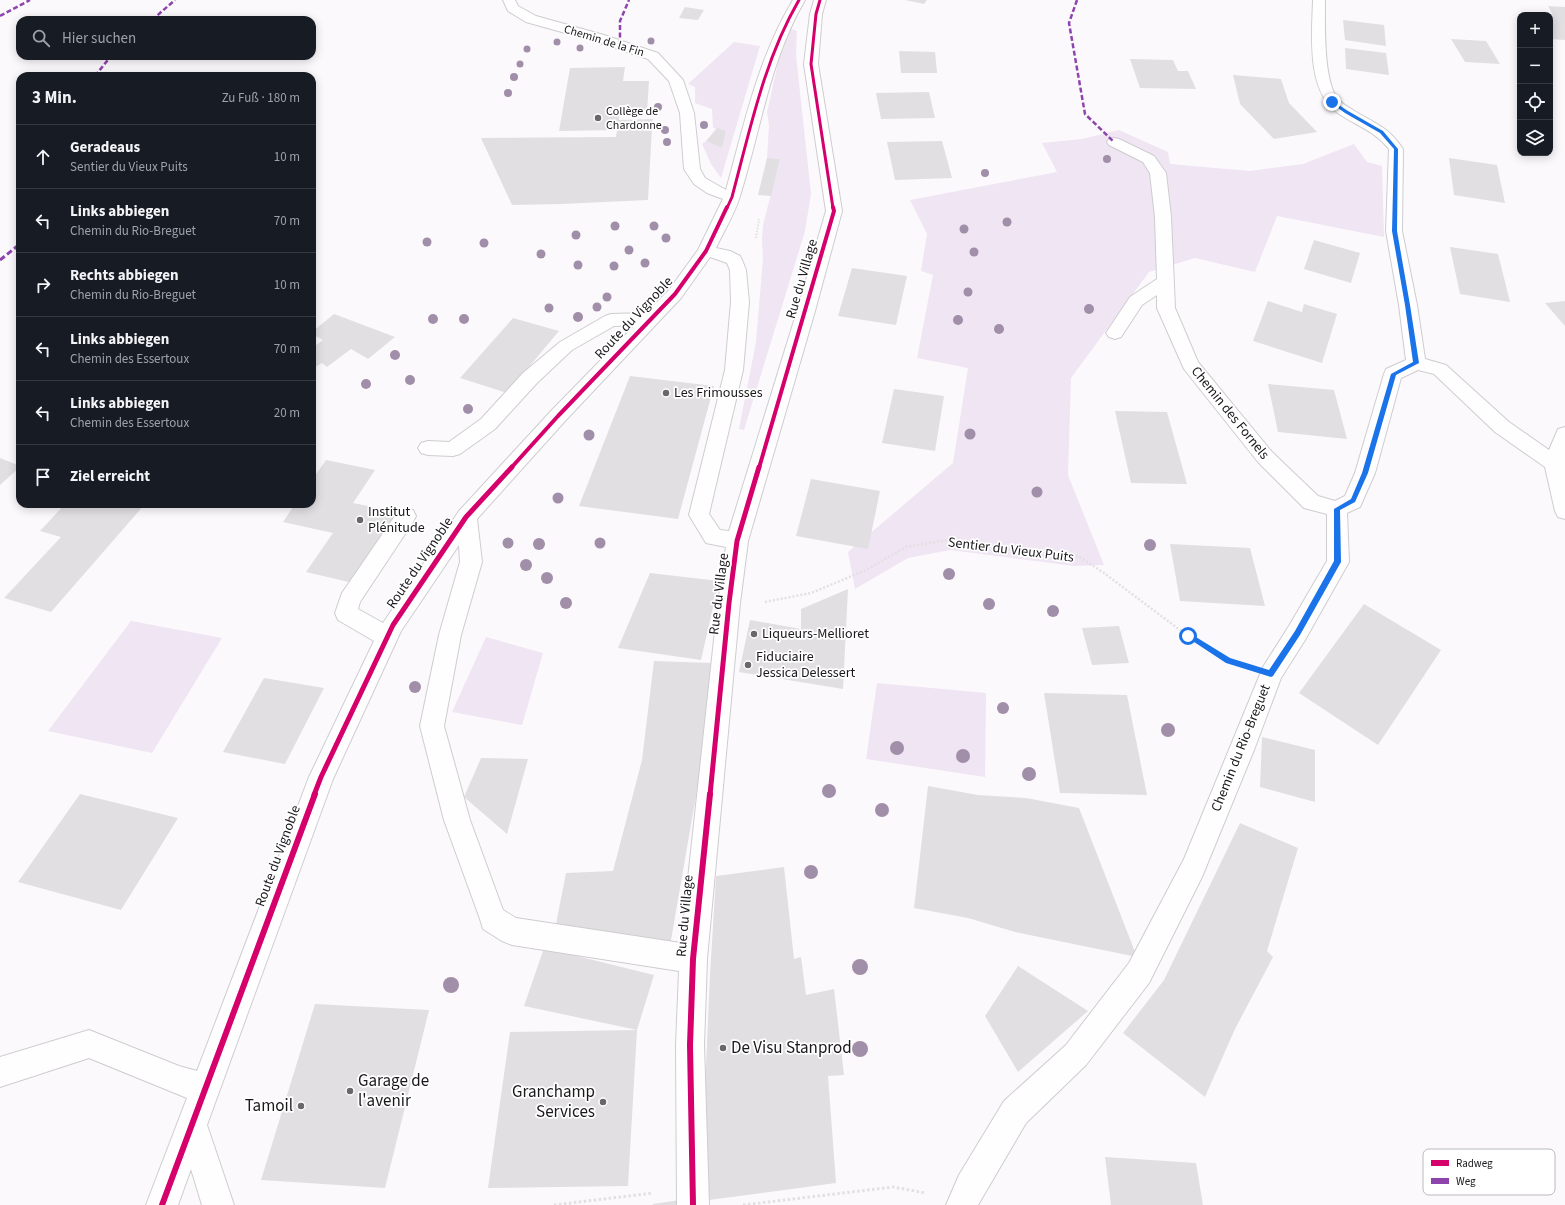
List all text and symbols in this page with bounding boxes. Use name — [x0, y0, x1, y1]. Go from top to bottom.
map controls — [1517, 12, 1553, 156]
button: + — [1517, 12, 1553, 48]
search box — [16, 16, 316, 60]
street label: Chemin de la Fin — [562, 21, 646, 61]
icon: search — [30, 27, 52, 49]
text: Hier suchen — [62, 28, 136, 49]
button: − — [1517, 48, 1553, 84]
button: locate — [1517, 84, 1553, 120]
text: 3 Min. — [32, 86, 77, 110]
text: Zu Fuß · 180 m — [222, 89, 300, 107]
route end — [1323, 93, 1341, 111]
place label: Collège de Chardonne — [606, 103, 662, 134]
marker: Collège de Chardonne — [593, 113, 603, 123]
button: layers — [1517, 120, 1553, 156]
text: Geradeaus — [70, 137, 140, 158]
icon: ahead — [32, 146, 54, 168]
text: 10 m — [274, 148, 300, 166]
text: Sentier du Vieux Puits — [70, 158, 188, 176]
text: Links abbiegen — [70, 201, 169, 222]
icon: left — [32, 210, 54, 232]
text: 70 m — [274, 212, 300, 230]
text: Chemin du Rio-Breguet — [70, 222, 196, 240]
street label: Rue du Village — [781, 237, 823, 321]
text: Rechts abbiegen — [70, 265, 179, 286]
street label: Route du Vignoble — [590, 272, 678, 364]
icon: right — [32, 274, 54, 296]
text: 10 m — [274, 276, 300, 294]
text: Chemin du Rio-Breguet — [70, 286, 196, 304]
text: Links abbiegen — [70, 329, 169, 350]
icon: left — [32, 338, 54, 360]
text: 70 m — [274, 340, 300, 358]
text: Chemin des Essertoux — [70, 350, 189, 368]
street label: Chemin des Fornels — [1186, 362, 1274, 464]
place label: Les Frimousses — [674, 383, 763, 403]
marker: Les Frimousses — [661, 388, 671, 398]
text: Links abbiegen — [70, 393, 169, 414]
icon: left — [32, 402, 54, 424]
text: 20 m — [274, 404, 300, 422]
text: Chemin des Essertoux — [70, 414, 189, 432]
icon: arrive — [32, 466, 54, 488]
text: Ziel erreicht — [70, 466, 150, 487]
place label: Institut Plénitude — [368, 502, 425, 538]
street label: Route du Vignoble — [382, 513, 458, 613]
marker: Institut Plénitude — [355, 515, 365, 525]
street label: Sentier du Vieux Puits — [947, 532, 1075, 568]
street label: Rue du Village — [704, 552, 734, 636]
place label: Liqueurs-Mellioret — [762, 624, 869, 644]
route start — [1179, 627, 1197, 645]
marker: Liqueurs-Mellioret — [749, 629, 759, 639]
place label: Fiduciaire Jessica Delessert — [756, 647, 856, 683]
marker: Fiduciaire Jessica Delessert — [743, 660, 753, 670]
street label: Chemin du Rio-Breguet — [1206, 681, 1276, 815]
street label: Route du Vignoble — [250, 802, 306, 910]
street label: Rue du Village — [671, 874, 699, 958]
place label: De Visu Stanprod — [731, 1036, 852, 1060]
marker: De Visu Stanprod — [718, 1043, 728, 1053]
place label: Garage de l'avenir — [358, 1069, 429, 1113]
place label: Granchamp Services — [512, 1080, 595, 1124]
marker: Garage de l'avenir — [345, 1086, 355, 1096]
place label: Tamoil — [245, 1094, 293, 1118]
marker: Granchamp Services — [598, 1097, 608, 1107]
marker: Tamoil — [296, 1101, 306, 1111]
legend — [1423, 1149, 1555, 1195]
text: Radweg — [1456, 1156, 1493, 1171]
text: Weg — [1456, 1174, 1476, 1189]

